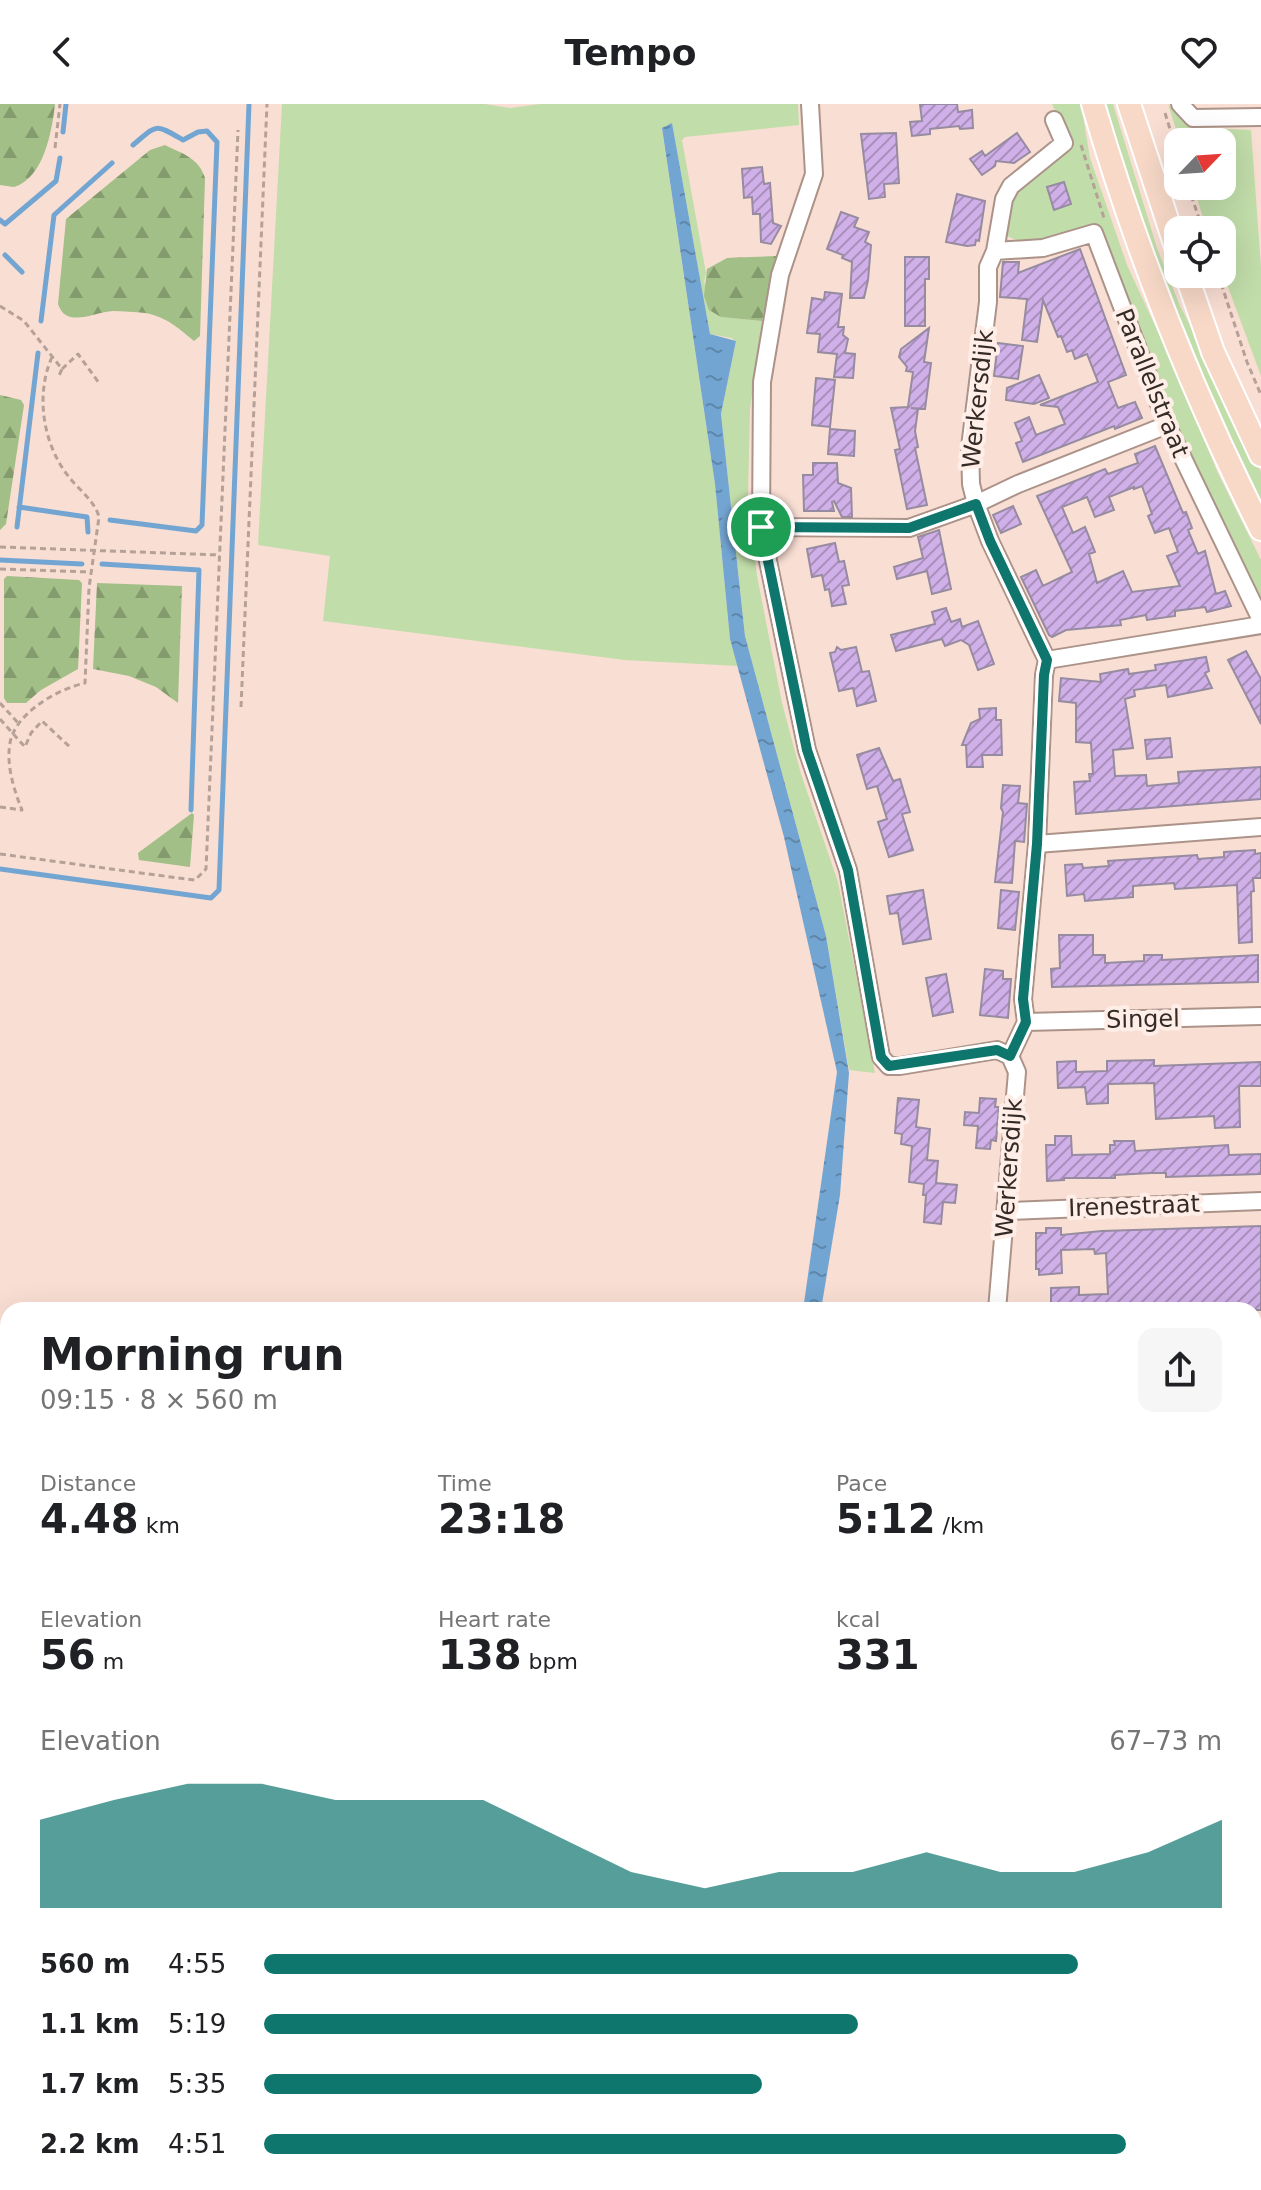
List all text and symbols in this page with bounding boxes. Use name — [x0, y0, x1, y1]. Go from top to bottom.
icon: back — [40, 30, 84, 74]
icon: heart — [1177, 30, 1221, 74]
text: Tempo — [564, 32, 697, 73]
north arrow — [1164, 128, 1236, 200]
map controls — [1164, 128, 1236, 288]
button: locate — [1164, 216, 1236, 288]
street label: Parallelstraat — [1109, 304, 1195, 462]
street label: Werkersdijk — [957, 328, 999, 470]
pin — [727, 493, 795, 561]
icon: arrive — [739, 505, 783, 549]
street label: Singel — [1106, 1004, 1180, 1034]
street label: Werkersdijk — [990, 1097, 1028, 1239]
street label: Irenestraat — [1068, 1190, 1200, 1222]
button: share — [1138, 1328, 1222, 1412]
text: Morning run — [40, 1329, 345, 1380]
text: 09:15 · 8 × 560 m — [40, 1385, 278, 1415]
text: Distance — [40, 1471, 136, 1496]
text: Time — [438, 1471, 492, 1496]
text: Pace — [836, 1471, 887, 1496]
text: 4.48 — [40, 1496, 139, 1542]
text: 23:18 — [438, 1496, 565, 1542]
text: 5:12 — [836, 1496, 936, 1542]
text: km — [139, 1513, 180, 1538]
text: /km — [936, 1513, 984, 1538]
text: Elevation — [40, 1607, 142, 1632]
text: Heart rate — [438, 1607, 551, 1632]
text: kcal — [836, 1607, 880, 1632]
text: 56 — [40, 1632, 96, 1678]
text: 138 — [438, 1632, 522, 1678]
text: 331 — [836, 1632, 920, 1678]
text: m — [96, 1649, 124, 1674]
text: bpm — [522, 1649, 578, 1674]
text: Elevation — [40, 1726, 161, 1756]
text: 67–73 m — [1109, 1726, 1222, 1756]
text: 560 m — [40, 1949, 130, 1979]
text: 4:55 — [168, 1949, 226, 1979]
text: 1.1 km — [40, 2009, 140, 2039]
text: 5:19 — [168, 2009, 226, 2039]
text: 1.7 km — [40, 2069, 140, 2099]
text: 5:35 — [168, 2069, 226, 2099]
text: 2.2 km — [40, 2129, 140, 2159]
text: 4:51 — [168, 2129, 226, 2159]

